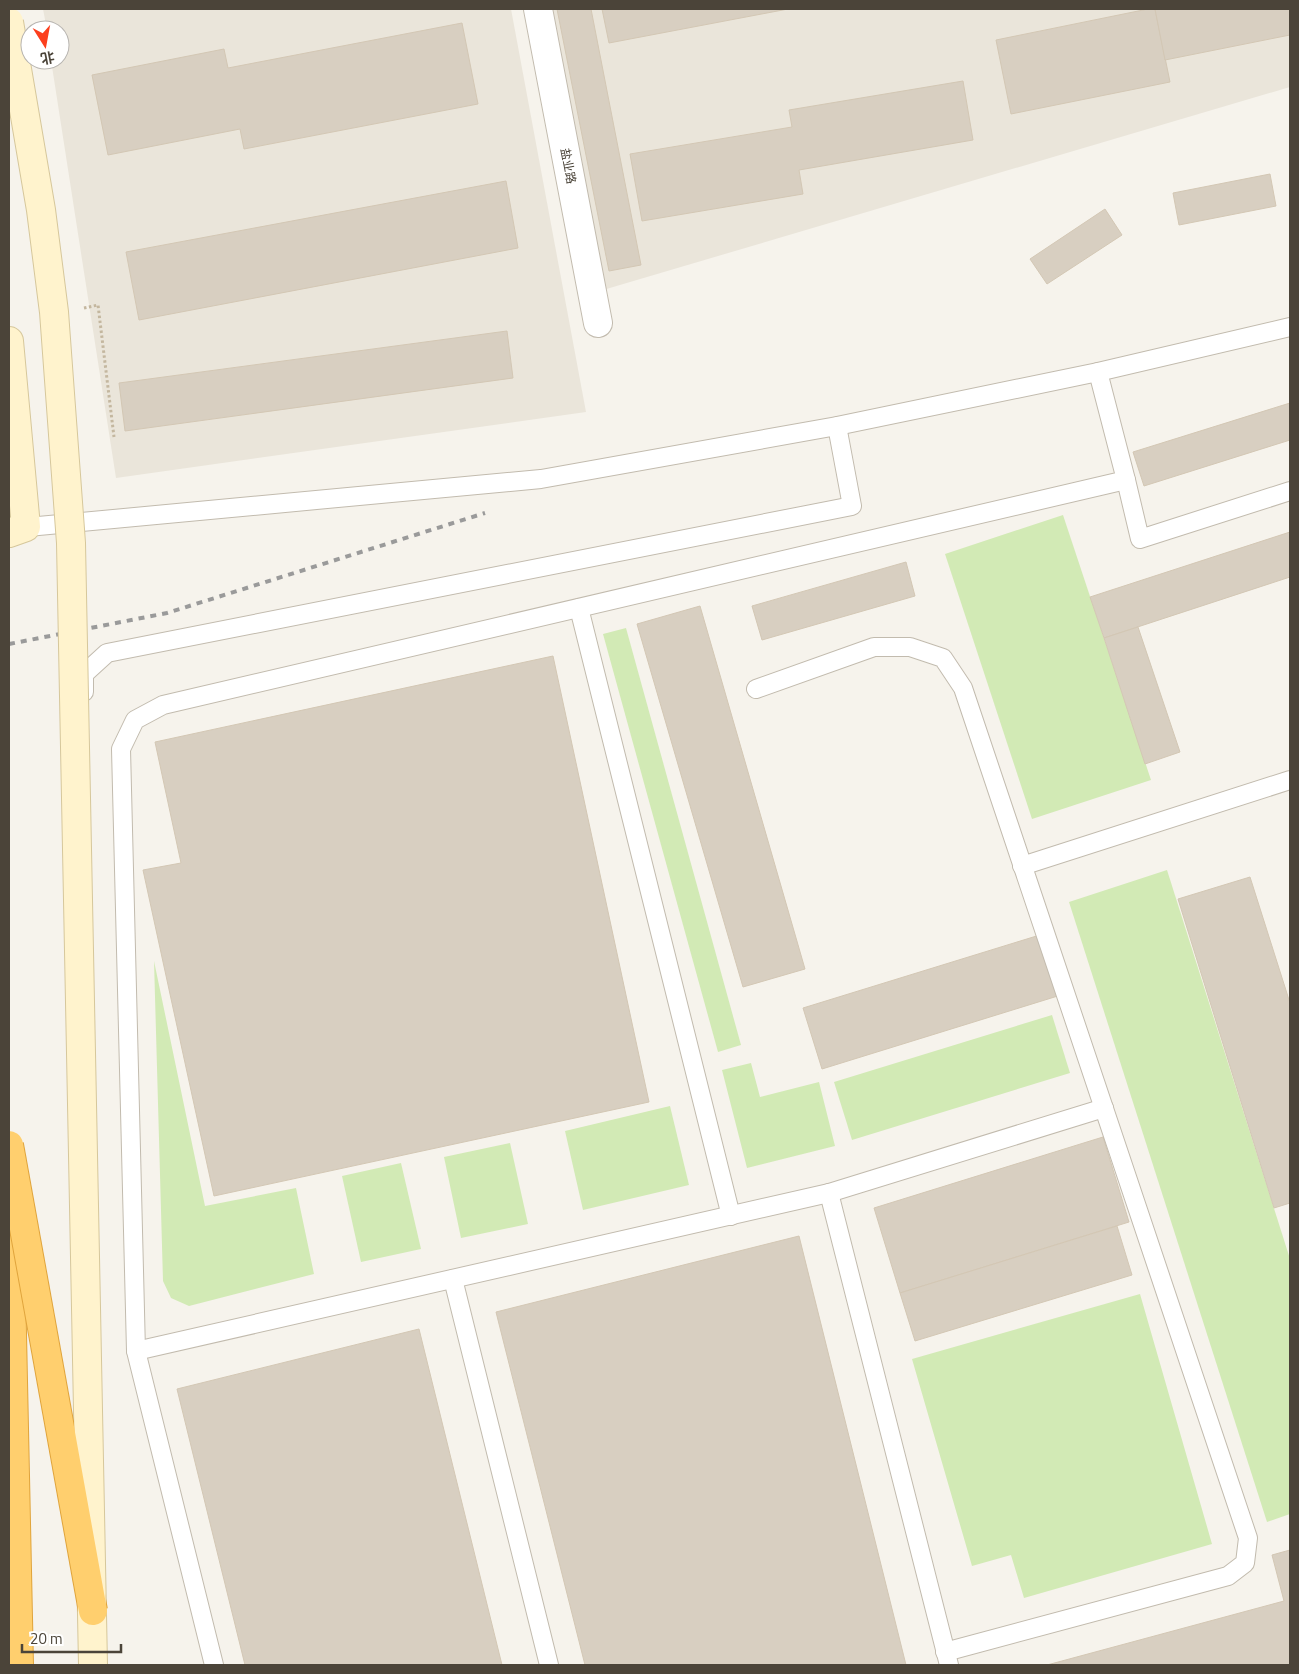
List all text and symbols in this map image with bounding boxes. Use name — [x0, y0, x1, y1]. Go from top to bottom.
north arrow — [20, 20, 70, 70]
text: 北 — [39, 47, 56, 70]
street label: 盐业路 — [556, 146, 581, 185]
scale bar — [22, 1622, 121, 1654]
text: 20 m — [30, 1627, 63, 1650]

